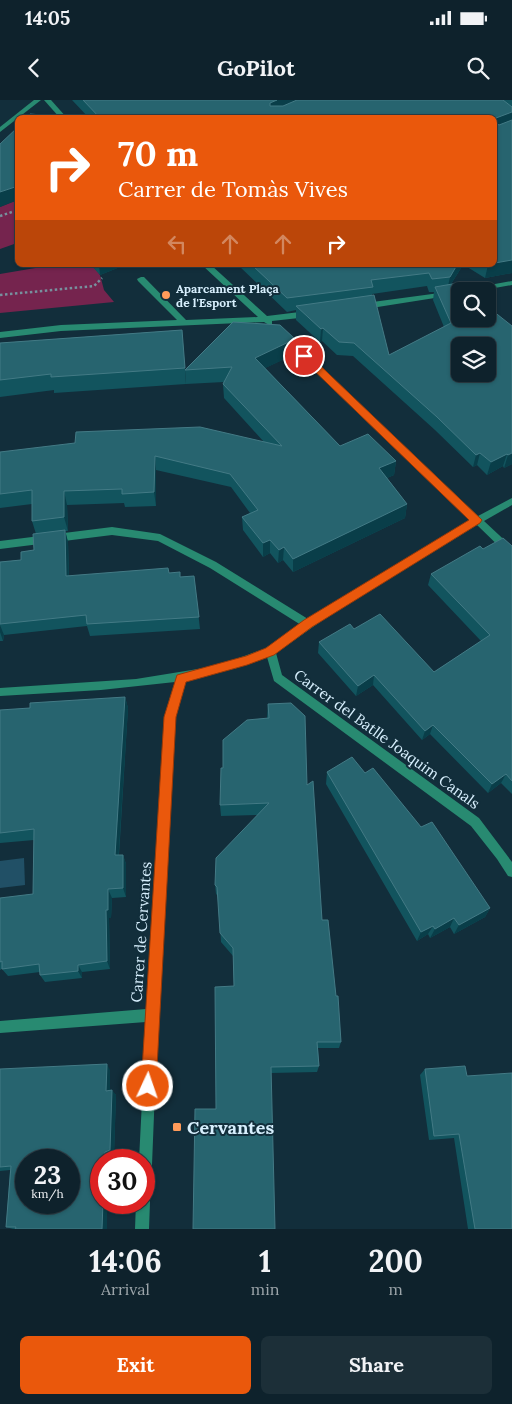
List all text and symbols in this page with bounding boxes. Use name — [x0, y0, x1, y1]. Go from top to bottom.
text: 14:05 — [25, 6, 70, 30]
icon: back — [20, 54, 48, 82]
text: GoPilot — [217, 54, 295, 82]
icon: search — [464, 54, 492, 82]
text: 70 m — [118, 131, 198, 176]
icon: right — [35, 135, 100, 200]
text: Carrer de Tomàs Vives — [118, 175, 348, 203]
icon: left — [163, 230, 191, 258]
icon: ahead — [216, 230, 244, 258]
icon: ahead — [269, 230, 297, 258]
icon: right — [322, 230, 350, 258]
place label: Aparcament Plaça de l'Esport — [176, 281, 280, 310]
map controls — [451, 282, 496, 382]
button: search — [451, 282, 496, 327]
marker: Aparcament Plaça de l'Esport — [160, 289, 172, 301]
pin — [283, 335, 325, 377]
button: layers — [451, 337, 496, 382]
icon: arrive — [290, 342, 318, 370]
street label: Carrer del Batlle Joaquim Canals — [290, 665, 484, 813]
street label: Carrer de Cervantes — [127, 861, 155, 1003]
position arrow — [121, 1059, 173, 1111]
place label: Cervantes — [187, 1116, 274, 1139]
marker: Cervantes — [171, 1121, 183, 1133]
speed limit sign: 30 — [90, 1149, 155, 1214]
text: 23 — [34, 1159, 61, 1191]
text: km/h — [31, 1186, 64, 1201]
text: 14:06 — [89, 1242, 162, 1280]
text: 1 — [259, 1242, 271, 1280]
text: 200 — [369, 1242, 423, 1280]
text: Arrival — [101, 1279, 150, 1299]
text: min — [251, 1279, 279, 1299]
text: m — [389, 1279, 403, 1299]
button: Exit — [20, 1336, 251, 1394]
button: Share — [261, 1336, 492, 1394]

